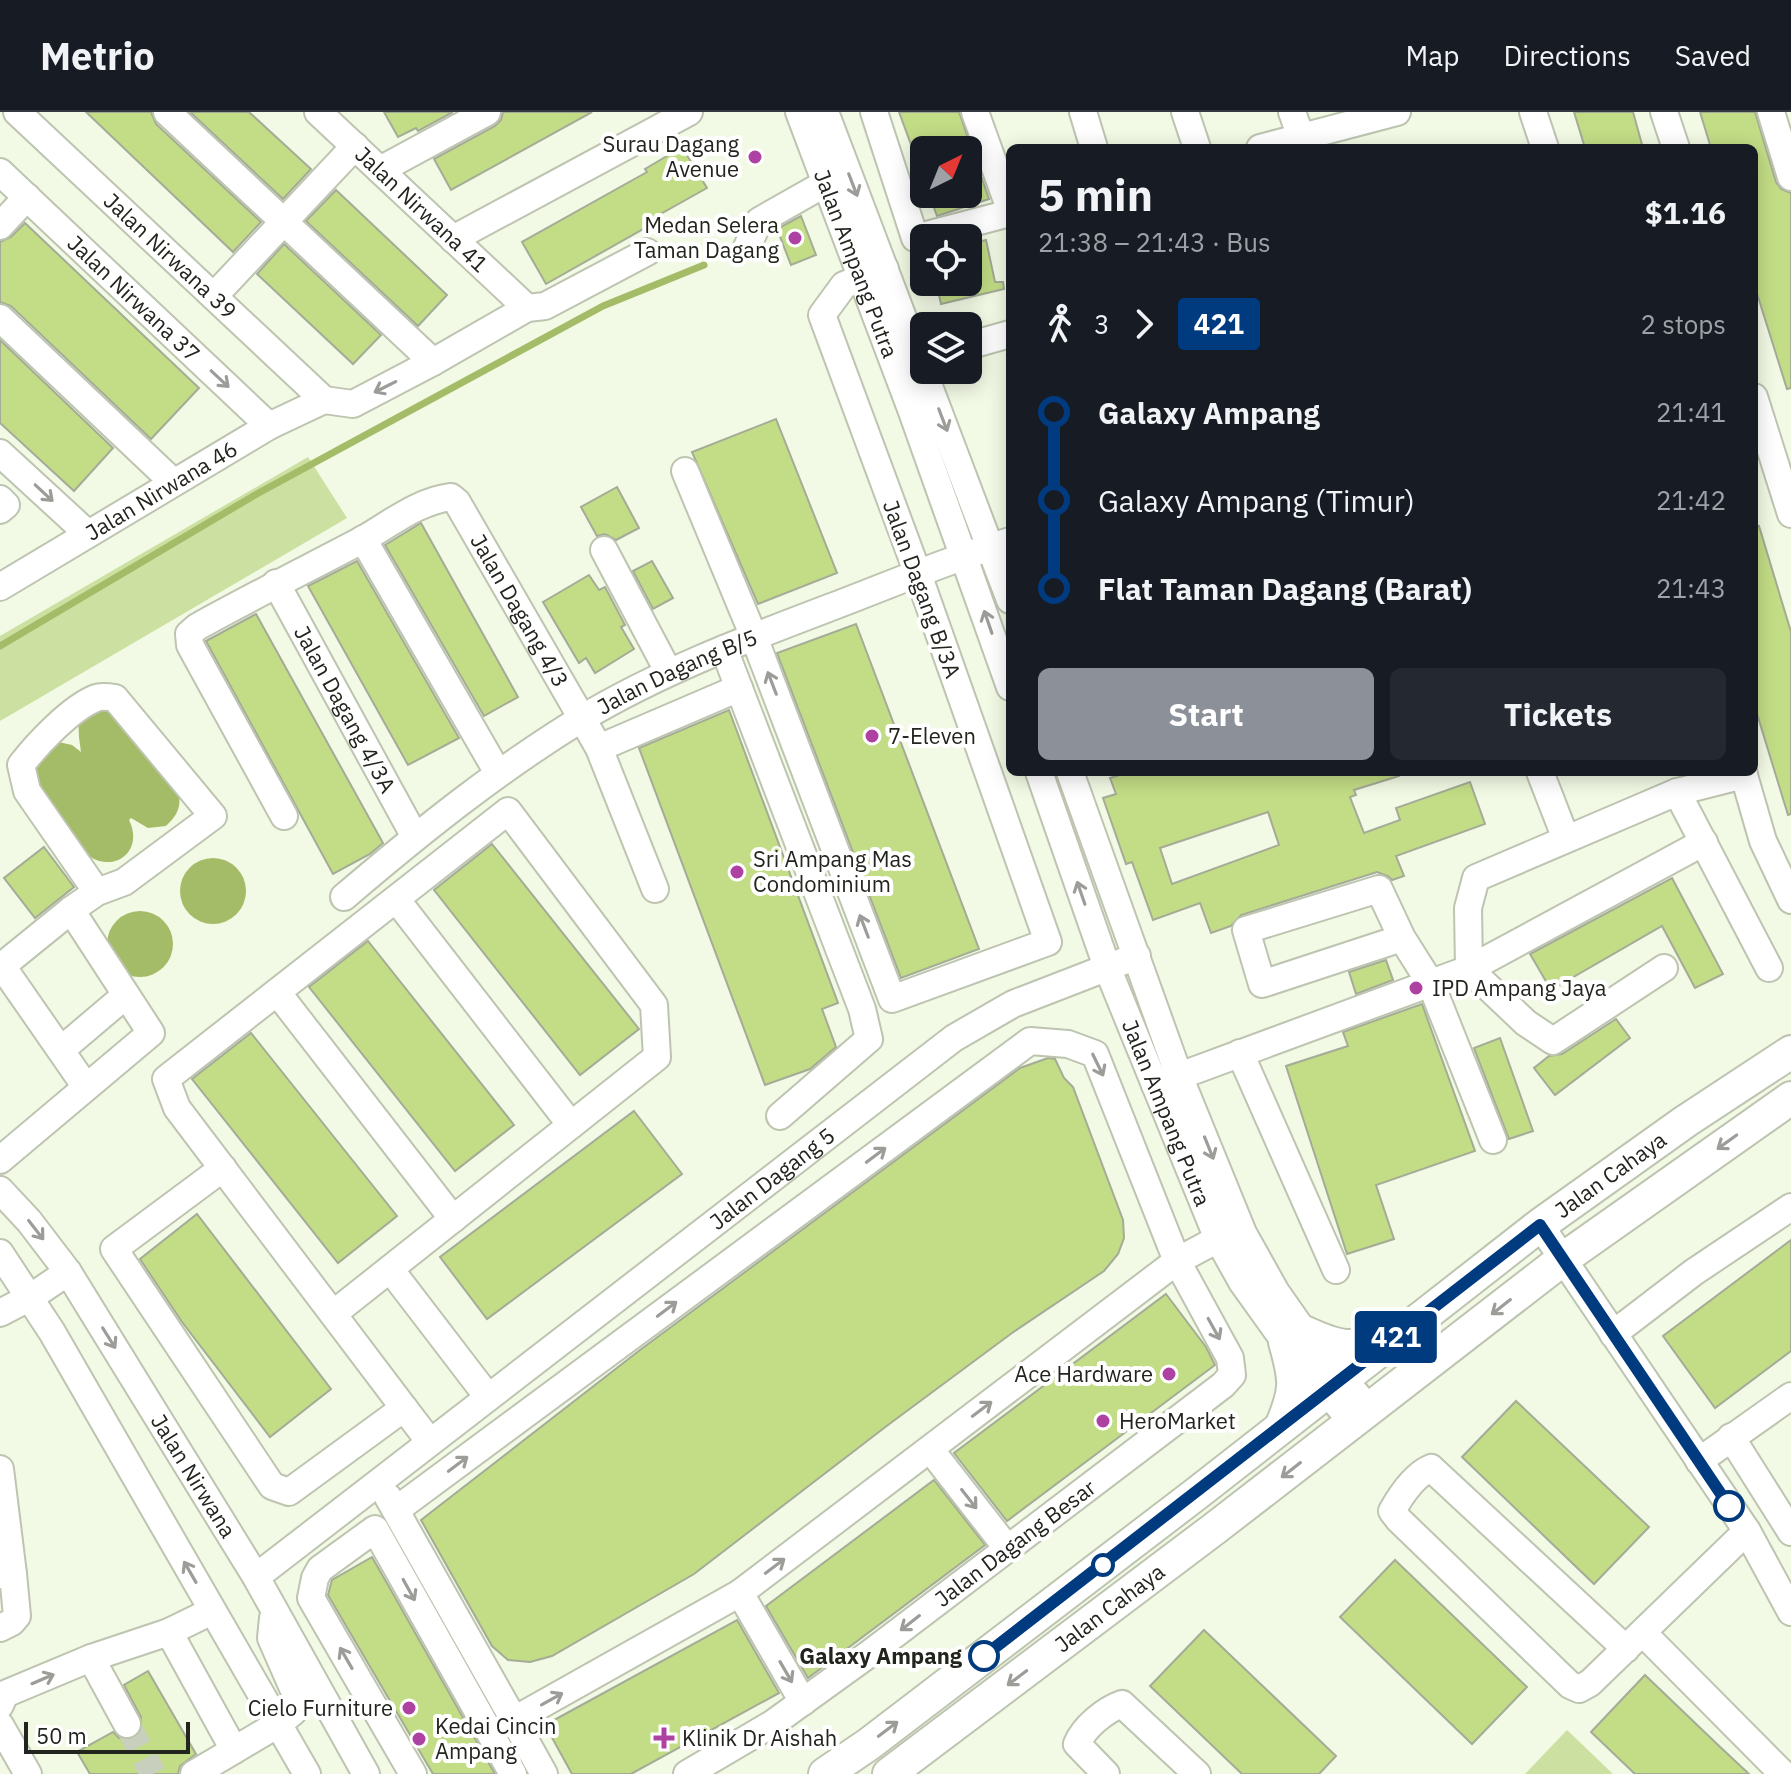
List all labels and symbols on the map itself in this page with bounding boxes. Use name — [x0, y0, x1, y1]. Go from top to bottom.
place label: Surau Dagang Avenue — [602, 129, 739, 183]
north arrow — [910, 136, 982, 208]
street label: Jalan Nirwana 41 — [349, 139, 495, 278]
marker: Surau Dagang Avenue — [746, 148, 764, 166]
street label: Jalan Ampang Putra — [808, 165, 905, 362]
one-way arrow — [847, 172, 861, 197]
street label: Jalan Nirwana 39 — [98, 186, 243, 325]
place label: Medan Selera Taman Dagang — [634, 210, 779, 264]
street label: Jalan Nirwana 37 — [62, 228, 207, 368]
marker: Medan Selera Taman Dagang — [786, 229, 804, 247]
one-way arrow — [210, 370, 230, 389]
one-way arrow — [374, 379, 398, 395]
one-way arrow — [937, 407, 951, 432]
street label: Jalan Nirwana 46 — [80, 433, 242, 547]
one-way arrow — [34, 484, 54, 503]
street label: Jalan Dagang B/3A — [877, 496, 968, 682]
street label: Jalan Dagang 4/3 — [464, 528, 576, 692]
one-way arrow — [979, 610, 994, 635]
street label: Jalan Dagang 4/3A — [288, 620, 403, 798]
street label: Jalan Dagang B/5 — [592, 622, 761, 721]
one-way arrow — [764, 671, 778, 696]
place label: 7-Eleven — [888, 721, 976, 750]
marker: 7-Eleven — [863, 727, 881, 745]
place label: Sri Ampang Mas Condominium — [753, 844, 912, 898]
marker: Sri Ampang Mas Condominium — [728, 863, 746, 881]
one-way arrow — [1073, 881, 1088, 906]
one-way arrow — [856, 914, 870, 939]
place label: IPD Ampang Jaya — [1432, 973, 1607, 1002]
marker: IPD Ampang Jaya — [1407, 979, 1425, 997]
street label: Jalan Ampang Putra — [1116, 1015, 1218, 1210]
one-way arrow — [1092, 1053, 1107, 1077]
street label: Jalan Dagang 5 — [703, 1121, 840, 1236]
street label: Jalan Cahaya — [1549, 1125, 1672, 1224]
one-way arrow — [1716, 1134, 1738, 1150]
one-way arrow — [1202, 1135, 1217, 1160]
one-way arrow — [865, 1146, 887, 1163]
one-way arrow — [27, 1219, 44, 1240]
one-way arrow — [1491, 1298, 1512, 1315]
one-way arrow — [656, 1301, 678, 1318]
line badge: 421 — [1350, 1311, 1442, 1363]
one-way arrow — [1207, 1317, 1222, 1341]
one-way arrow — [101, 1326, 117, 1349]
place label: Ace Hardware — [1014, 1359, 1153, 1388]
marker: Ace Hardware — [1160, 1365, 1178, 1383]
one-way arrow — [971, 1400, 993, 1417]
place label: HeroMarket — [1119, 1406, 1236, 1435]
street label: Jalan Nirwana — [145, 1408, 243, 1543]
marker: HeroMarket — [1094, 1412, 1112, 1430]
one-way arrow — [447, 1456, 469, 1472]
one-way arrow — [1281, 1461, 1302, 1478]
street label: Jalan Dagang Besar — [928, 1472, 1101, 1613]
one-way arrow — [960, 1488, 977, 1509]
unlabelled marker — [1714, 1491, 1744, 1521]
unlabelled marker — [1092, 1554, 1114, 1576]
street label: Jalan Cahaya — [1048, 1556, 1170, 1658]
one-way arrow — [764, 1558, 786, 1575]
one-way arrow — [182, 1561, 197, 1585]
one-way arrow — [401, 1577, 417, 1601]
one-way arrow — [900, 1614, 921, 1631]
place label: Galaxy Ampang — [799, 1641, 963, 1670]
marker: Galaxy Ampang — [969, 1641, 999, 1671]
one-way arrow — [338, 1647, 354, 1670]
one-way arrow — [778, 1660, 794, 1683]
one-way arrow — [30, 1670, 55, 1685]
one-way arrow — [1007, 1670, 1028, 1687]
one-way arrow — [540, 1691, 563, 1707]
place label: Cielo Furniture — [248, 1693, 393, 1722]
marker: Cielo Furniture — [400, 1699, 418, 1717]
place label: Kedai Cincin Ampang — [435, 1711, 556, 1765]
scale bar — [24, 1718, 190, 1754]
one-way arrow — [877, 1721, 899, 1738]
place label: Klinik Dr Aishah — [682, 1723, 837, 1752]
marker: Klinik Dr Aishah — [653, 1727, 675, 1749]
marker: Kedai Cincin Ampang — [410, 1730, 428, 1748]

